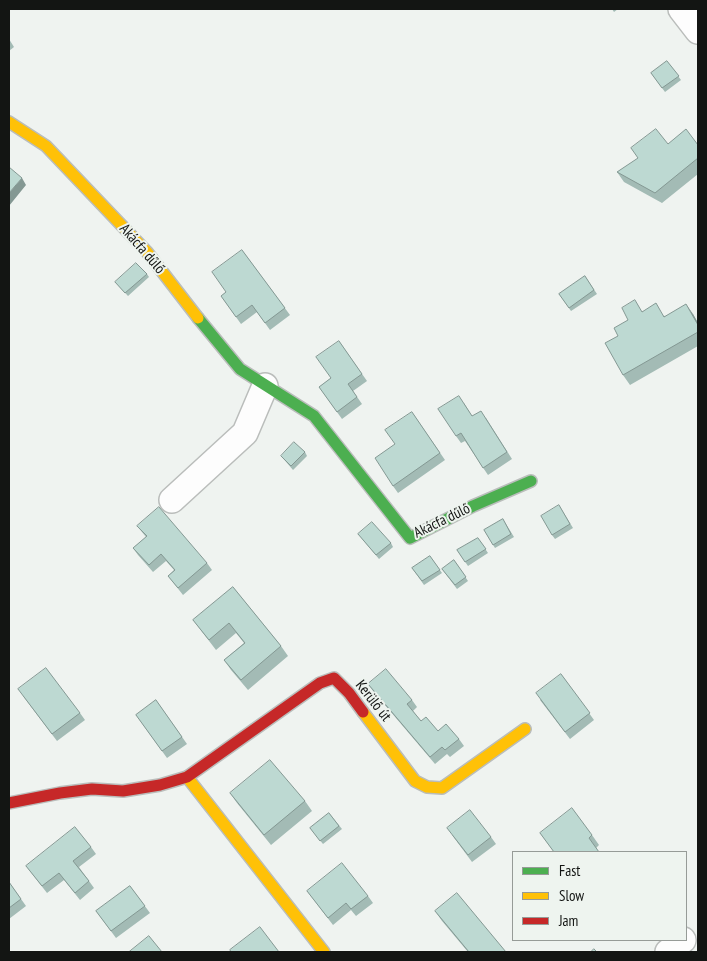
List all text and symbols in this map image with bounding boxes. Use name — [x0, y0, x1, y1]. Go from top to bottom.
street label: Akácfa dűlő — [115, 220, 169, 278]
street label: Akácfa dűlő — [411, 500, 473, 542]
street label: Kerülő út — [351, 677, 395, 725]
legend — [512, 851, 687, 941]
text: Fast — [559, 861, 580, 880]
text: Slow — [559, 886, 584, 905]
text: Jam — [559, 911, 578, 930]

